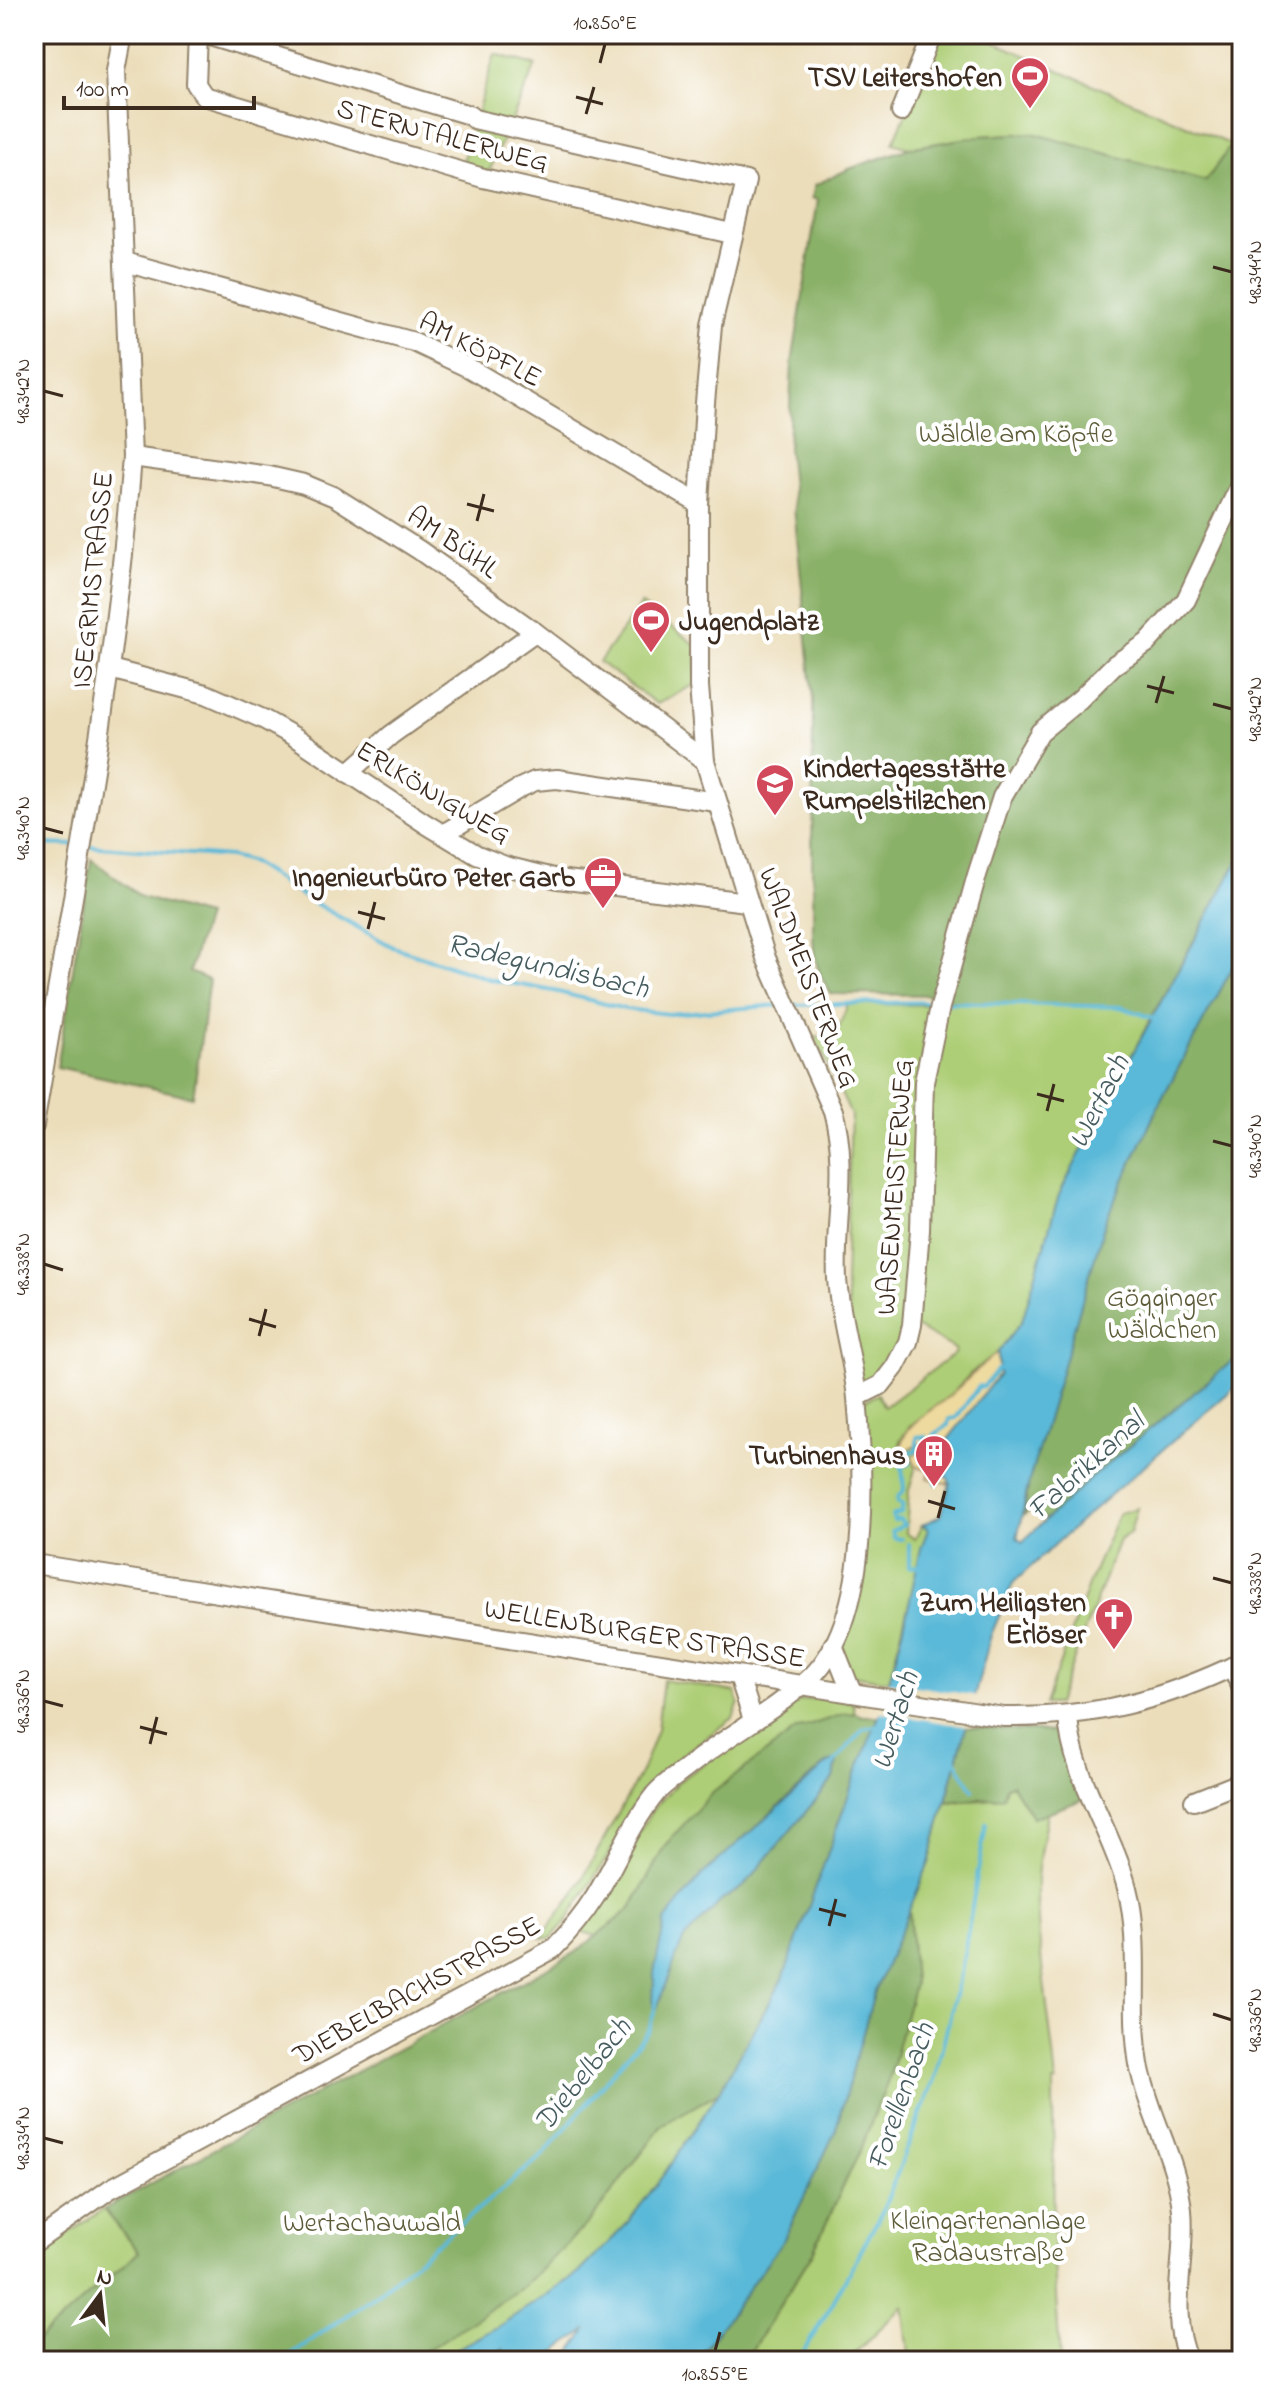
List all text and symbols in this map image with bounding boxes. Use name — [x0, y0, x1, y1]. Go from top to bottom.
text: 10.850°E — [573, 10, 637, 39]
sports icon: TSV Leitershofen — [1009, 55, 1051, 110]
place label: TSV Leitershofen — [808, 59, 1002, 100]
scale bar — [64, 60, 254, 110]
text: 100 m — [76, 73, 129, 108]
street label: STERNTALERWEG — [332, 89, 553, 185]
text: 48.344°N — [1242, 240, 1271, 304]
street label: AM KÖPFLE — [411, 303, 548, 400]
text: 48.342°N — [10, 358, 39, 424]
park label: Wäldle am Köpfle — [919, 415, 1114, 456]
street label: ISEGRIMSTRASSE — [63, 470, 126, 691]
street label: AM BÜHL — [397, 497, 507, 591]
sports icon: Jugendplatz — [630, 599, 672, 654]
place label: Jugendplatz — [679, 603, 820, 645]
text: 48.342°N — [1242, 676, 1271, 742]
street label: ERLKÖNIGWEG — [347, 732, 517, 856]
place label: Kindertagesstätte Rumpelstilzchen — [803, 750, 1007, 823]
school or university icon: Kindertagesstätte Rumpelstilzchen — [754, 762, 796, 817]
text: 48.340°N — [10, 796, 39, 860]
office icon: Ingenieurbüro Peter Garb — [582, 855, 624, 910]
place label: Ingenieurbüro Peter Garb — [292, 859, 575, 901]
street label: WALDMEISTERWEG — [746, 862, 868, 1094]
water label: Radegundisbach — [442, 923, 653, 1013]
water label: Wertach — [1058, 1047, 1143, 1157]
street label: WASENMEISTERWEG — [867, 1058, 926, 1316]
text: 48.340°N — [1242, 1114, 1271, 1178]
text: 48.338°N — [10, 1233, 39, 1295]
park label: Gögginger Wäldchen — [1107, 1279, 1217, 1352]
water label: Fabrikkanal — [1019, 1400, 1158, 1532]
building icon: Turbinenhaus — [913, 1433, 955, 1488]
place label: Turbinenhaus — [748, 1437, 906, 1478]
text: 48.338°N — [1242, 1552, 1271, 1614]
place label: Zum Heiligsten Erlöser — [919, 1584, 1087, 1657]
street label: WELLENBURGER STRASSE — [481, 1590, 808, 1681]
church icon: Zum Heiligsten Erlöser — [1093, 1596, 1135, 1651]
water label: Wertach — [861, 1666, 933, 1775]
text: 48.336°N — [10, 1669, 39, 1733]
street label: DIEBELBACHSTRASSE — [285, 1907, 549, 2078]
text: 48.336°N — [1242, 1988, 1271, 2052]
water label: Diebelbach — [525, 2009, 644, 2142]
water label: Forellenbach — [857, 2017, 949, 2176]
text: 48.334°N — [10, 2106, 39, 2170]
park label: Kleingartenanlage Radaustraße — [890, 2202, 1086, 2275]
park label: Wertachauwald — [283, 2204, 461, 2245]
north arrow — [60, 2255, 140, 2335]
text: N — [93, 2261, 116, 2296]
text: 10.855°E — [682, 2361, 748, 2390]

